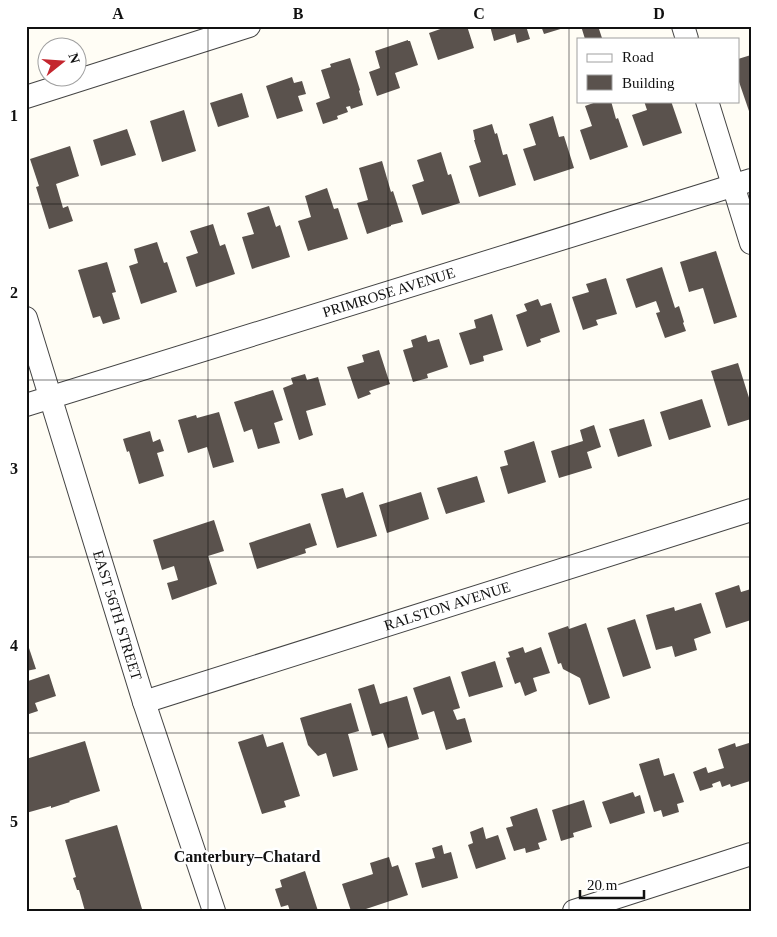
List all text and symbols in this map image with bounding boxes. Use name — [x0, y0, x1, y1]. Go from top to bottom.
text: A — [112, 5, 124, 22]
text: B — [293, 5, 304, 22]
text: C — [473, 5, 485, 22]
text: D — [653, 5, 665, 22]
north arrow — [38, 38, 88, 88]
legend — [577, 38, 740, 102]
text: Road — [622, 49, 654, 65]
text: N — [65, 51, 83, 65]
text: Building — [622, 75, 675, 91]
text: 1 — [10, 107, 18, 124]
street label: PRIMROSE AVENUE — [321, 264, 457, 320]
text: 2 — [10, 284, 18, 301]
text: 3 — [10, 460, 18, 477]
street label: EAST 56TH STREET — [90, 548, 145, 682]
street label: RALSTON AVENUE — [382, 579, 512, 634]
text: 4 — [10, 637, 18, 654]
text: 5 — [10, 813, 18, 830]
district label: Canterbury–Chatard — [174, 848, 320, 866]
scale bar — [580, 867, 643, 899]
text: 20 m — [587, 877, 618, 893]

